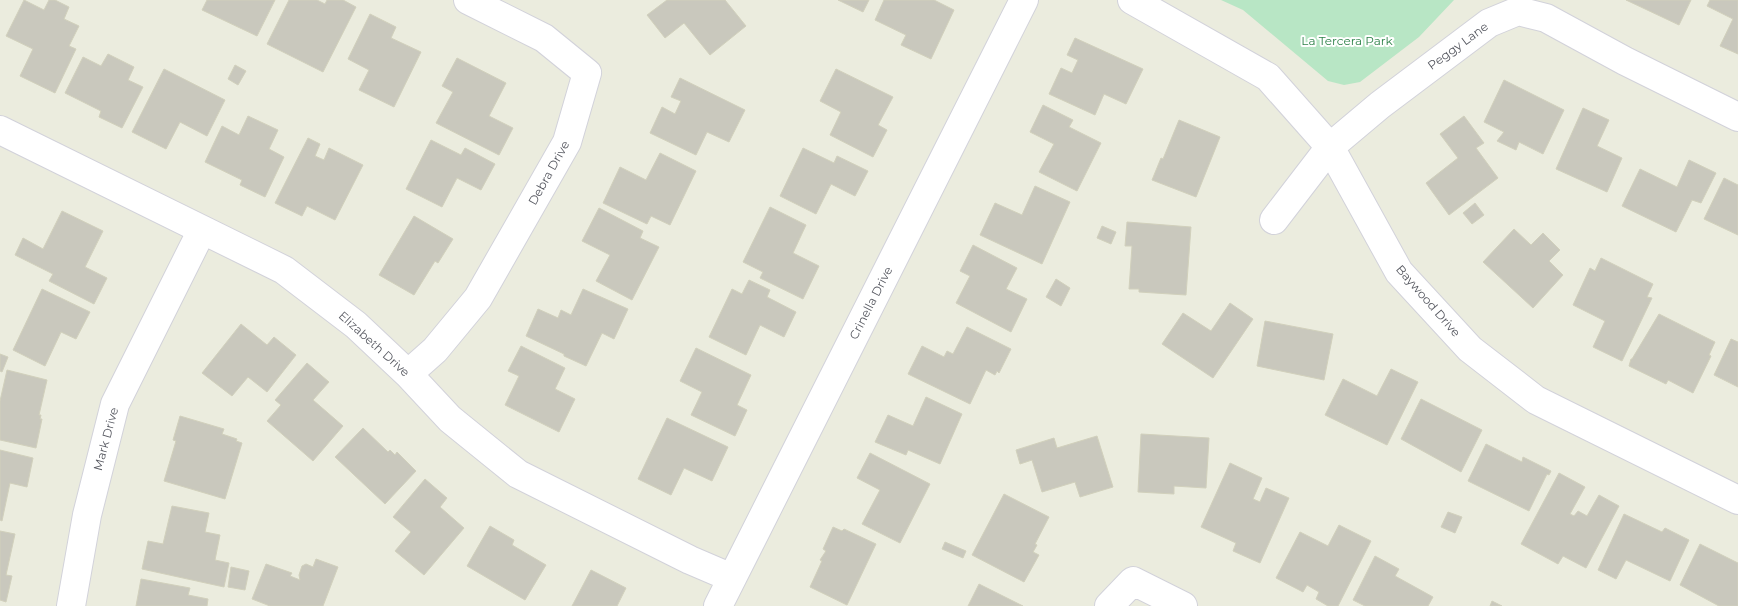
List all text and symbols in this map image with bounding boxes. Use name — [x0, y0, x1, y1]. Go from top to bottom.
street label: Peggy Lane — [1424, 19, 1491, 73]
park label: La Tercera Park — [1301, 33, 1393, 48]
street label: Debra Drive — [525, 138, 572, 208]
street label: Baywood Drive — [1393, 262, 1464, 340]
street label: Crinella Drive — [846, 264, 895, 342]
street label: Elizabeth Drive — [336, 308, 413, 380]
street label: Mark Drive — [90, 406, 121, 472]

